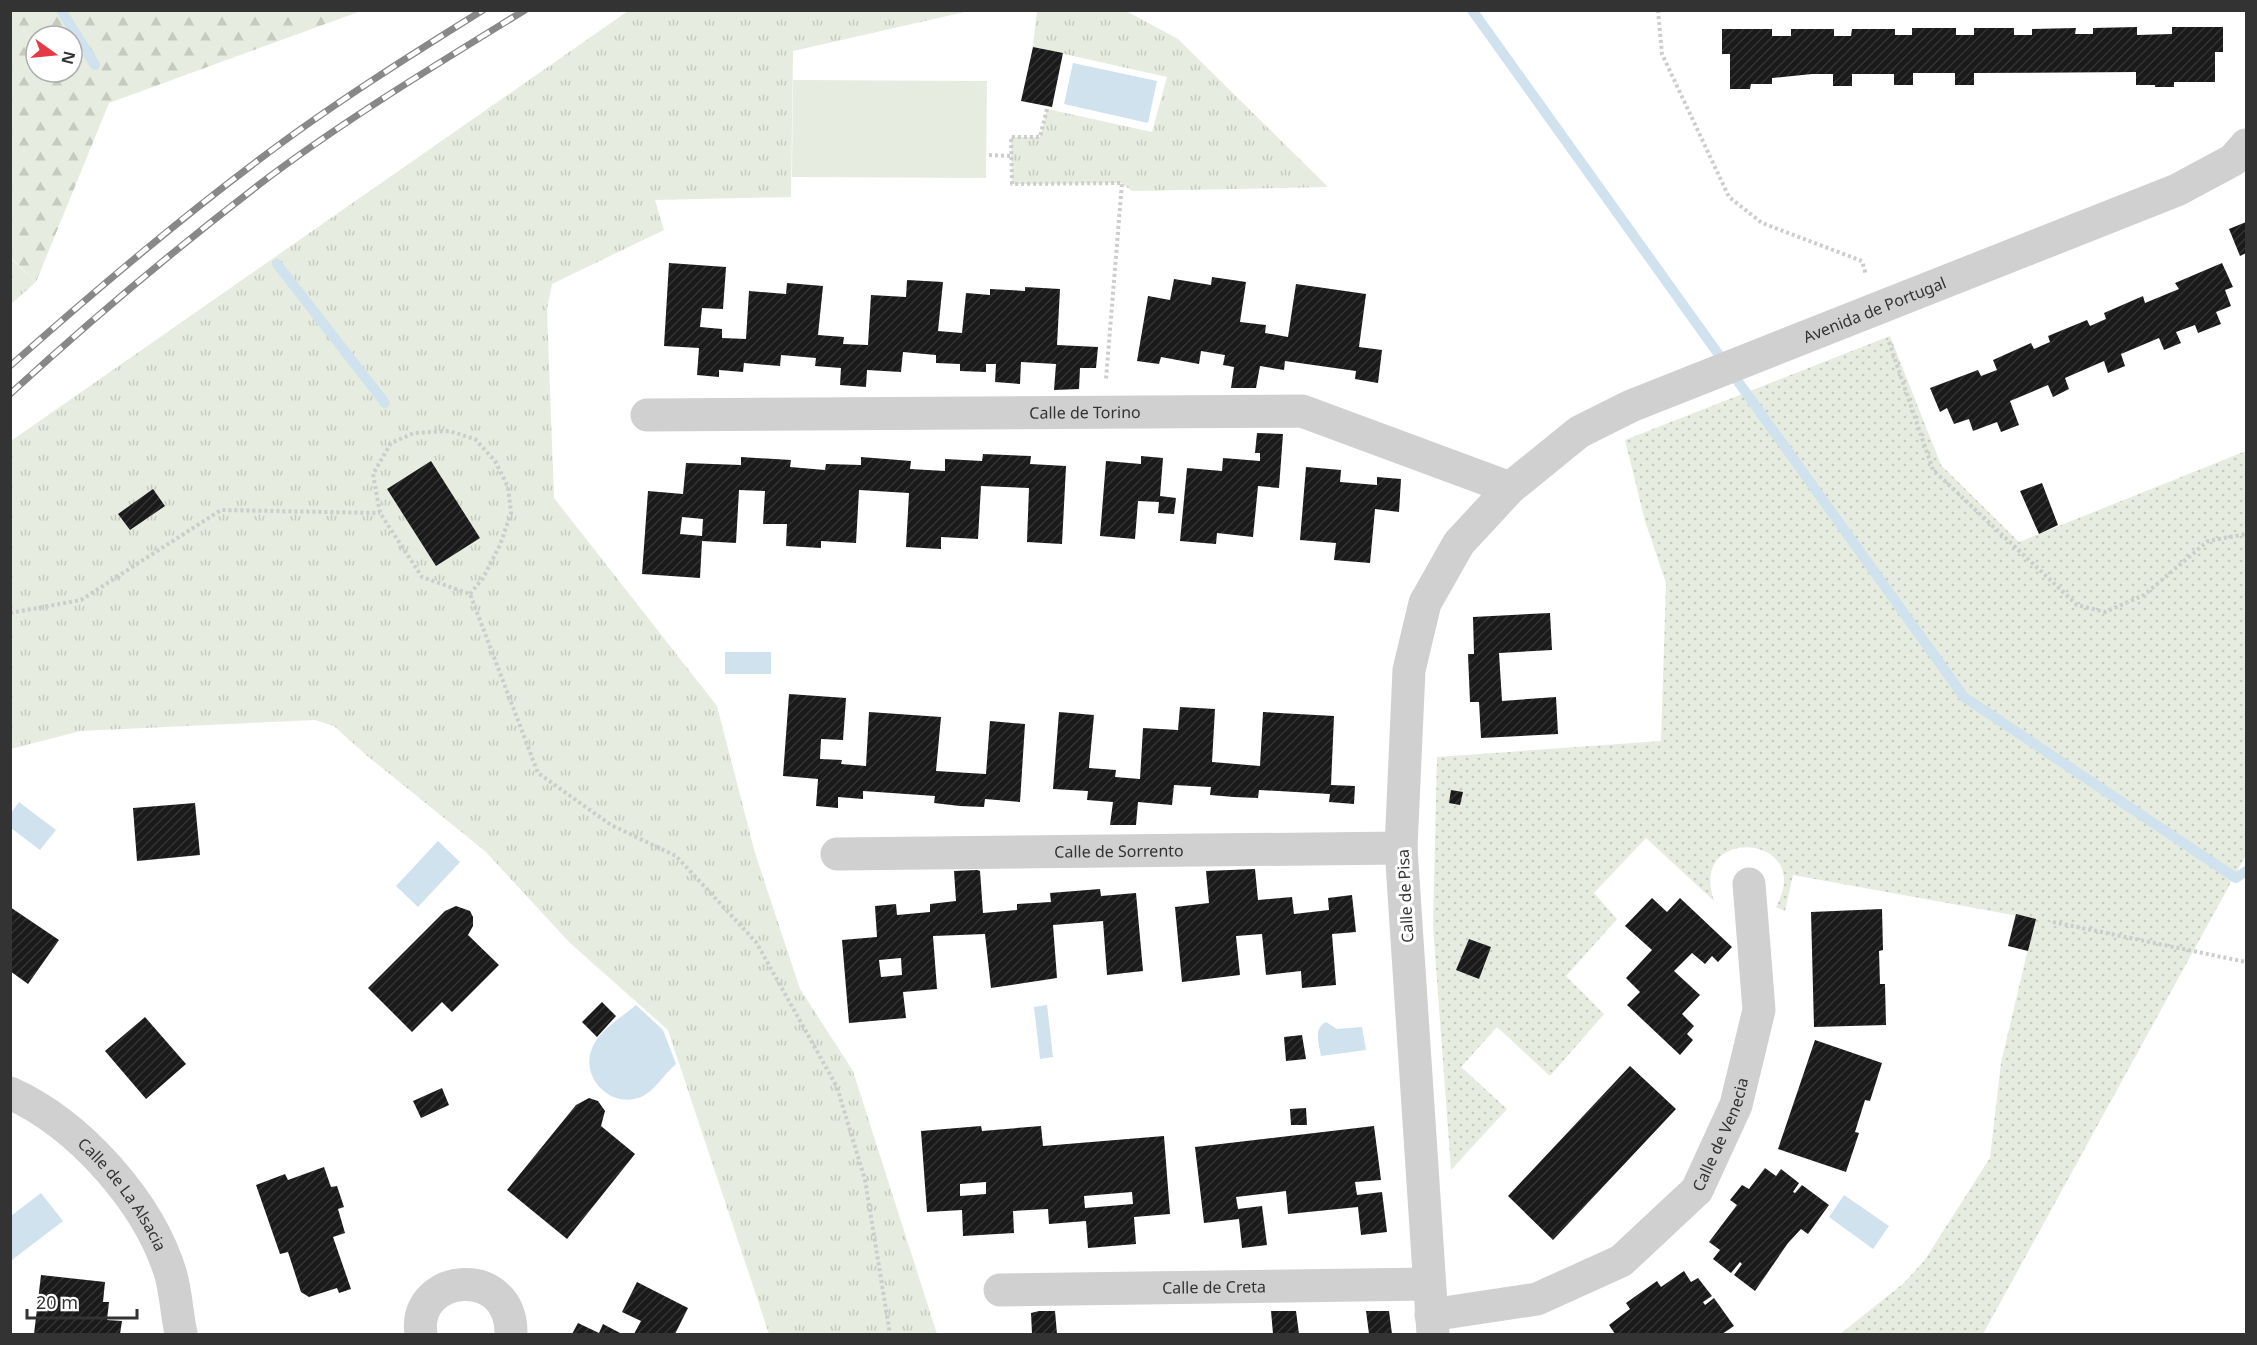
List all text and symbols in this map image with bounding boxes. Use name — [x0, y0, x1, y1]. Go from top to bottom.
north arrow — [24, 24, 84, 84]
text: N — [56, 49, 81, 67]
street label: Avenida de Portugal — [1800, 271, 1949, 348]
street label: Calle de Torino — [1029, 401, 1141, 424]
street label: Calle de Sorrento — [1054, 839, 1184, 863]
street label: Calle de Pisa — [1392, 848, 1418, 944]
street label: Calle de Venecia — [1687, 1075, 1753, 1195]
street label: Calle de La Alsacia — [73, 1132, 172, 1255]
street label: Calle de Creta — [1162, 1275, 1266, 1299]
scale bar — [27, 1282, 136, 1320]
text: 20 m — [36, 1290, 78, 1314]

